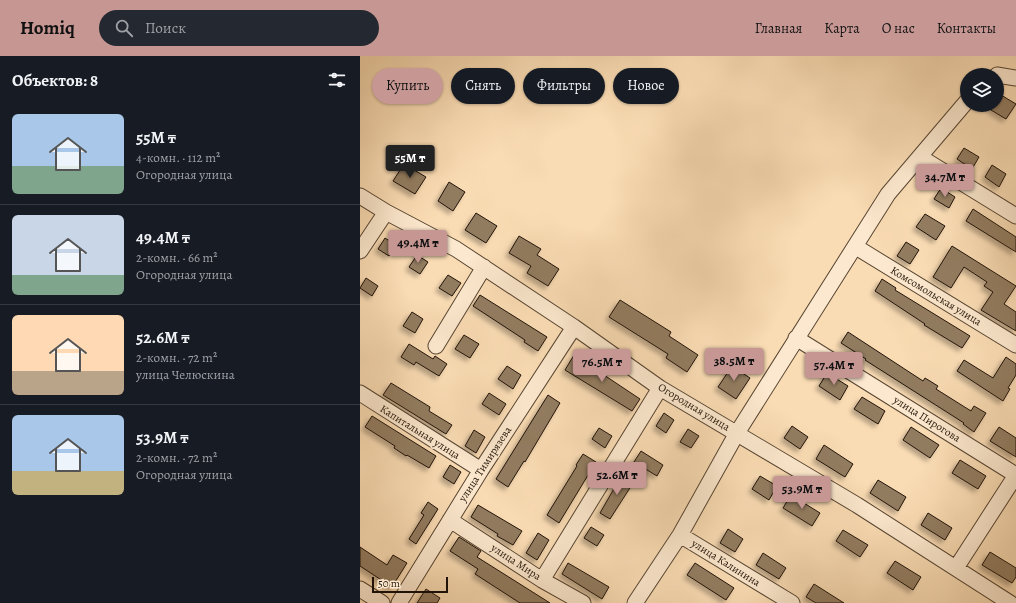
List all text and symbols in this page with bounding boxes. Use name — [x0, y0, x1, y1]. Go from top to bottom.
search box — [99, 10, 379, 46]
text: Homiq — [20, 15, 75, 41]
icon: search — [113, 17, 135, 39]
text: Поиск — [145, 18, 186, 38]
text: Главная — [755, 19, 802, 38]
text: Карта — [824, 19, 860, 38]
text: О нас — [882, 19, 915, 38]
text: Контакты — [937, 19, 996, 38]
chip: Купить — [372, 68, 443, 104]
chip: Снять — [451, 68, 515, 104]
chip: Фильтры — [523, 68, 605, 104]
chip: Новое — [613, 68, 679, 104]
map controls — [960, 68, 1004, 112]
button: layers — [960, 68, 1004, 112]
text: Объектов: 8 — [12, 69, 98, 92]
icon: filters — [326, 69, 348, 91]
text: 55M ₸ — [136, 126, 176, 149]
icon: home — [44, 130, 92, 178]
pin: 55M ₸ — [382, 145, 438, 179]
text: 4-комн. · 112 m² — [136, 149, 220, 166]
text: 55M ₸ — [395, 149, 425, 166]
pin: 34.7M ₸ — [908, 164, 982, 198]
text: Огородная улица — [136, 166, 232, 183]
text: 34.7M ₸ — [925, 168, 965, 185]
text: 49.4M ₸ — [136, 226, 190, 249]
pin: 49.4M ₸ — [381, 230, 455, 264]
icon: home — [44, 231, 92, 279]
text: 49.4M ₸ — [397, 234, 439, 251]
text: 2-комн. · 66 m² — [136, 249, 218, 266]
street label: Комсомольская улица — [888, 263, 985, 330]
text: Огородная улица — [136, 266, 232, 283]
text: 52.6M ₸ — [136, 326, 190, 349]
icon: home — [44, 331, 92, 379]
pin: 38.5M ₸ — [697, 348, 771, 382]
text: 2-комн. · 72 m² — [136, 349, 217, 366]
pin: 76.5M ₸ — [565, 349, 639, 383]
text: 38.5M ₸ — [714, 352, 754, 369]
pin: 57.4M ₸ — [797, 352, 871, 386]
text: 76.5M ₸ — [582, 353, 622, 370]
text: 57.4M ₸ — [814, 356, 854, 373]
text: улица Челюскина — [136, 366, 235, 383]
street label: Огородная улица — [655, 380, 734, 435]
street label: улица Пирогова — [890, 392, 964, 446]
street label: Капитальная улица — [377, 401, 464, 463]
street label: улица Тимирязева — [454, 423, 516, 505]
text: 53.9M ₸ — [136, 426, 189, 449]
icon: home — [44, 431, 92, 479]
text: 2-комн. · 72 m² — [136, 449, 217, 466]
pin: 52.6M ₸ — [580, 462, 654, 496]
text: Огородная улица — [136, 466, 232, 483]
text: 52.6M ₸ — [596, 466, 638, 483]
pin: 53.9M ₸ — [765, 476, 839, 510]
text: 53.9M ₸ — [782, 480, 822, 497]
street label: улица Калинина — [688, 535, 764, 591]
street label: улица Мира — [487, 540, 545, 584]
scale bar — [372, 575, 448, 594]
text: 50 m — [378, 576, 400, 591]

